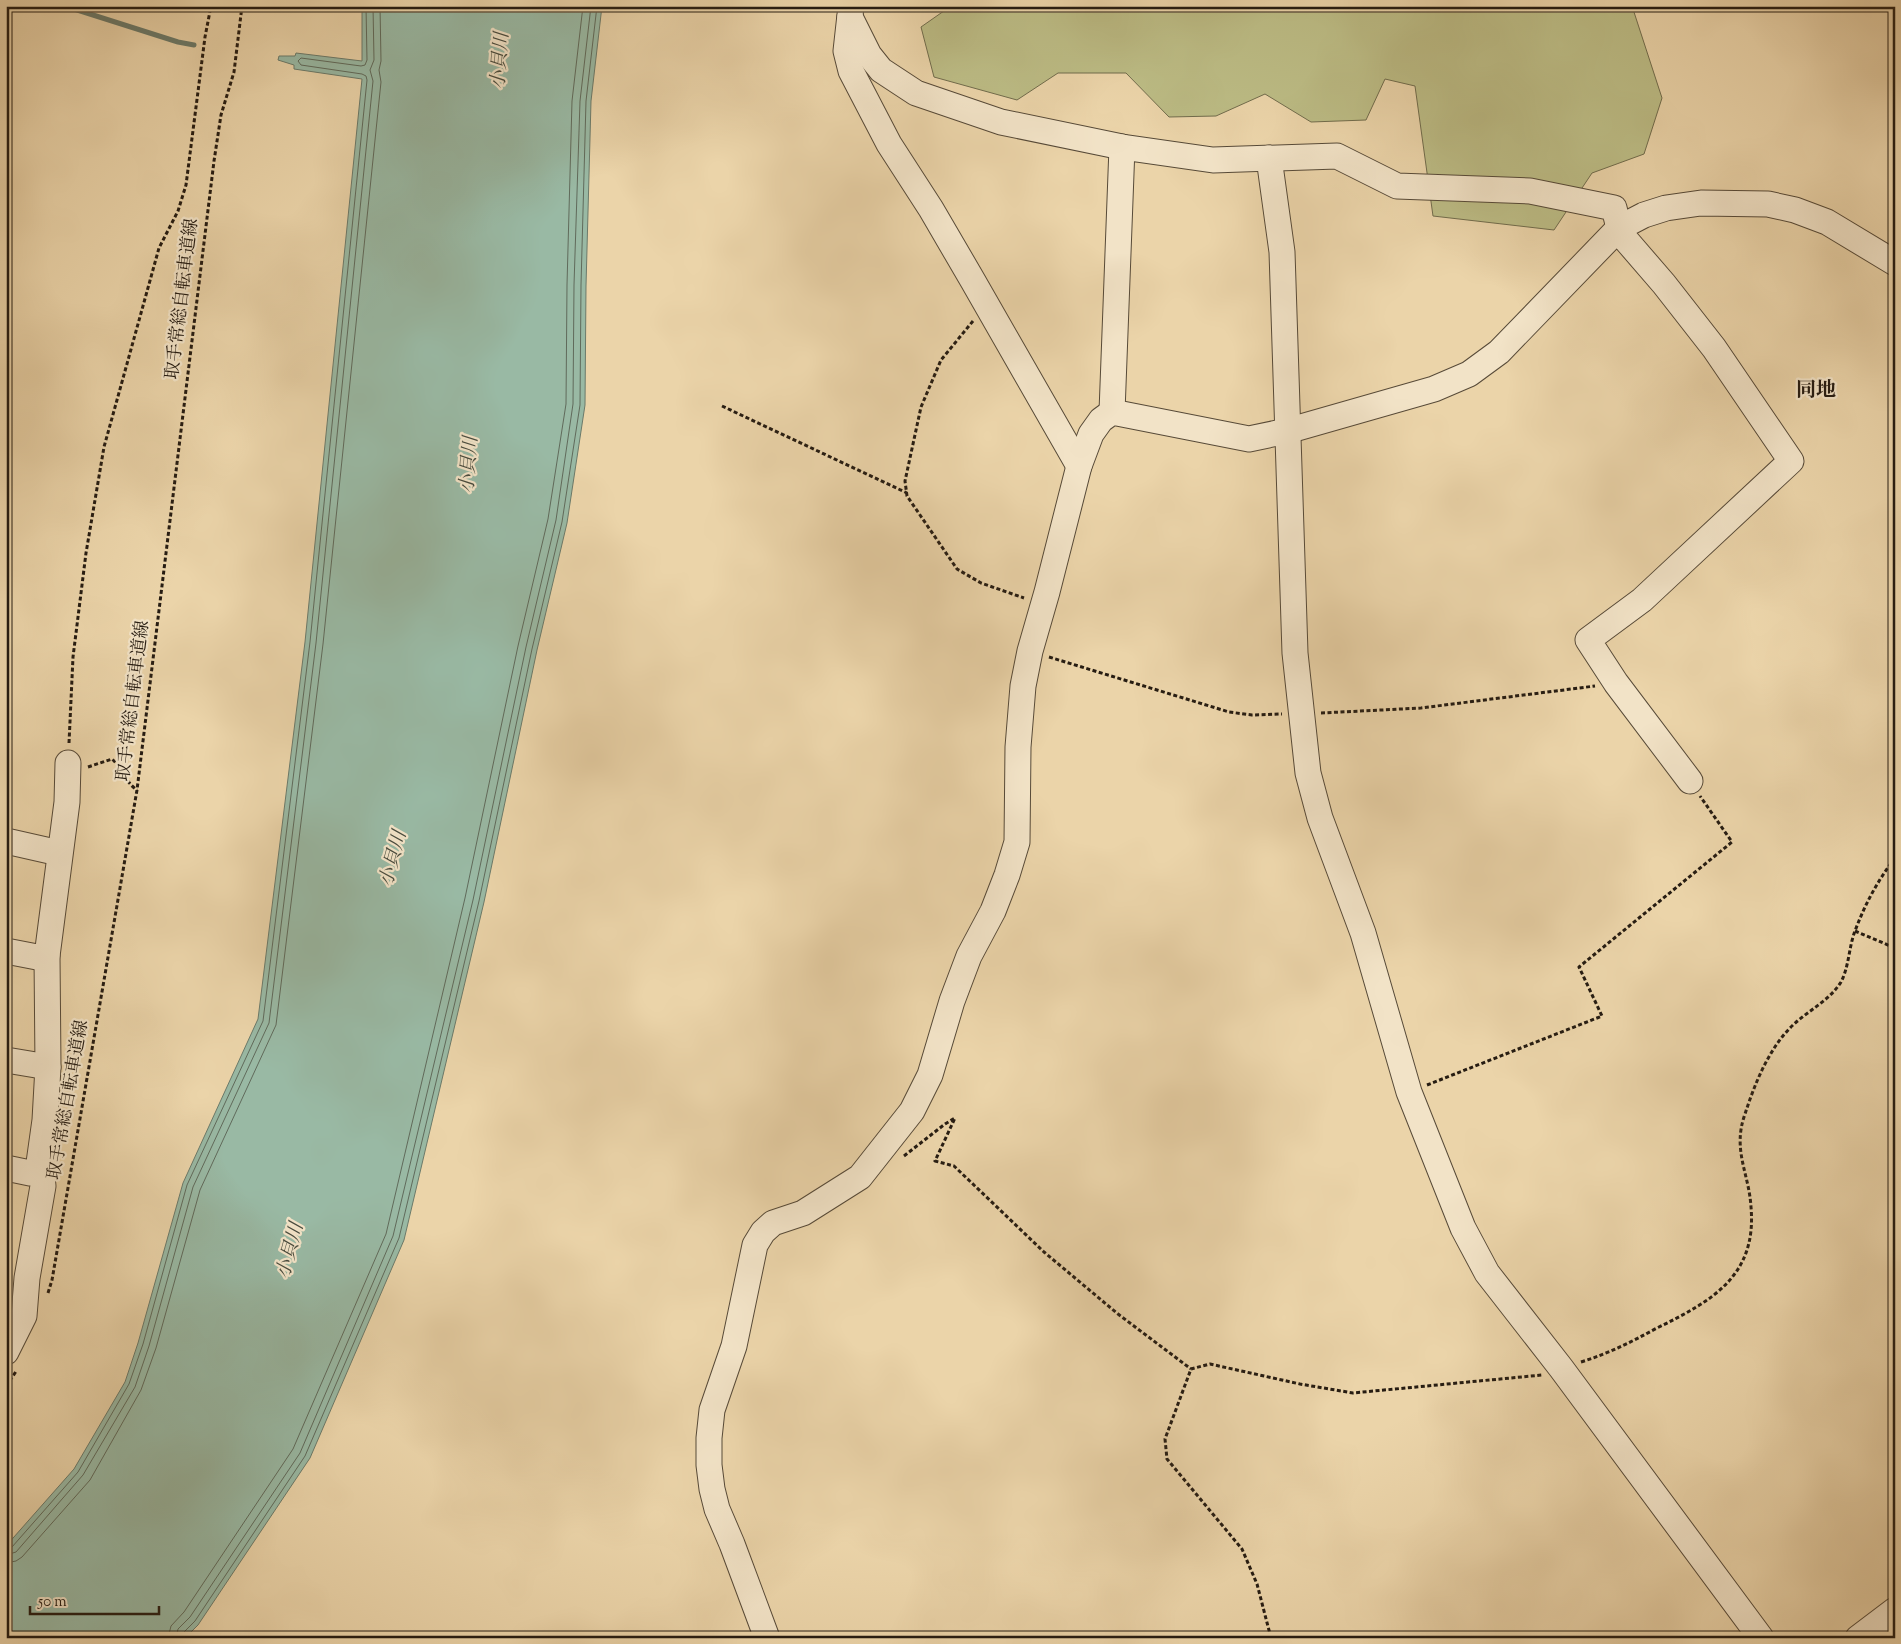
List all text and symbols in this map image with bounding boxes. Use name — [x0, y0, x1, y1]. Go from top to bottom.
water label: 小貝川 — [486, 30, 517, 90]
street label: 取手常総自転車道線 — [160, 217, 206, 381]
district label: 同地 — [1796, 377, 1836, 406]
water label: 小貝川 — [455, 434, 486, 494]
street label: 取手常総自転車道線 — [111, 619, 157, 783]
water label: 小貝川 — [374, 826, 415, 890]
street label: 取手常総自転車道線 — [42, 1018, 96, 1182]
water label: 小貝川 — [271, 1218, 312, 1282]
scale bar — [30, 1584, 159, 1616]
text: 50 m — [37, 1592, 67, 1613]

